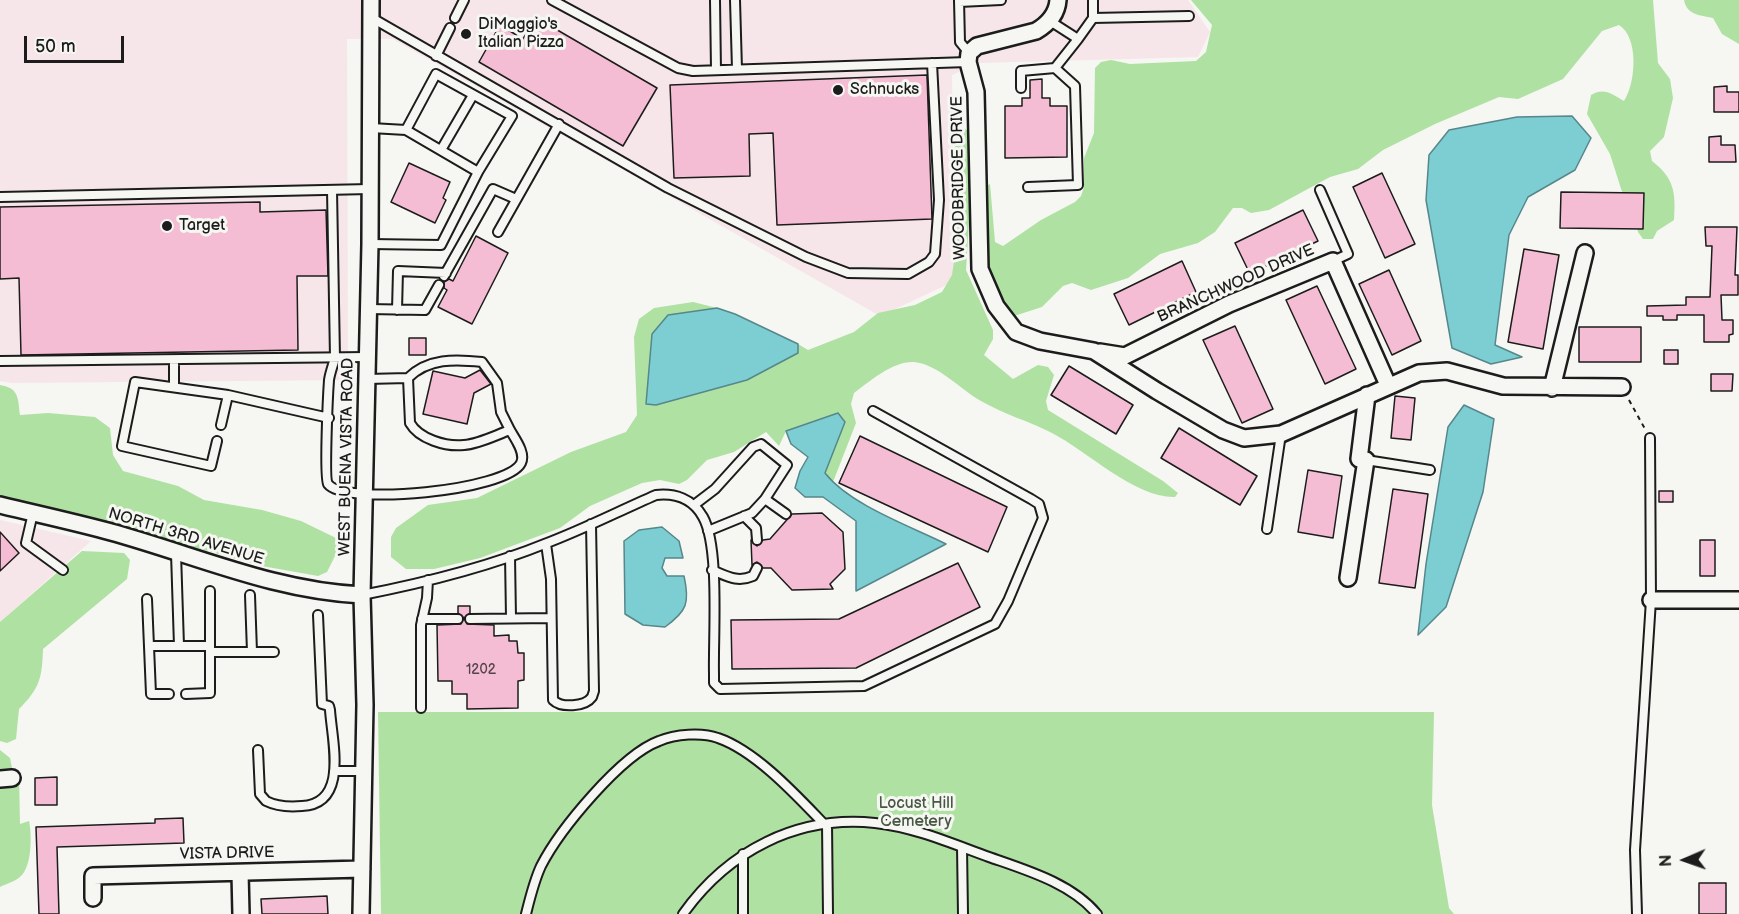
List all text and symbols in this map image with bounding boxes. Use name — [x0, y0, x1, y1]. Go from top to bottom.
place label: DiMaggio's Italian Pizza — [478, 15, 564, 53]
scale bar — [27, 24, 128, 62]
marker: DiMaggio's Italian Pizza — [459, 27, 473, 41]
text: 50 m — [35, 36, 76, 57]
place label: Schnucks — [850, 80, 919, 100]
marker: Schnucks — [831, 83, 845, 97]
street label: WOODBRIDGE DRIVE — [948, 96, 970, 260]
place label: Target — [179, 216, 225, 236]
marker: Target — [160, 219, 174, 233]
street label: BRANCHWOOD DRIVE — [1154, 241, 1318, 327]
street label: WEST BUENA VISTA ROAD — [336, 358, 358, 556]
street label: NORTH 3RD AVENUE — [106, 504, 266, 570]
house number: 1202 — [466, 662, 496, 678]
park label: Locust Hill Cemetery — [879, 794, 953, 832]
north arrow — [1655, 830, 1715, 890]
street label: VISTA DRIVE — [179, 844, 275, 864]
text: N — [1657, 854, 1676, 867]

